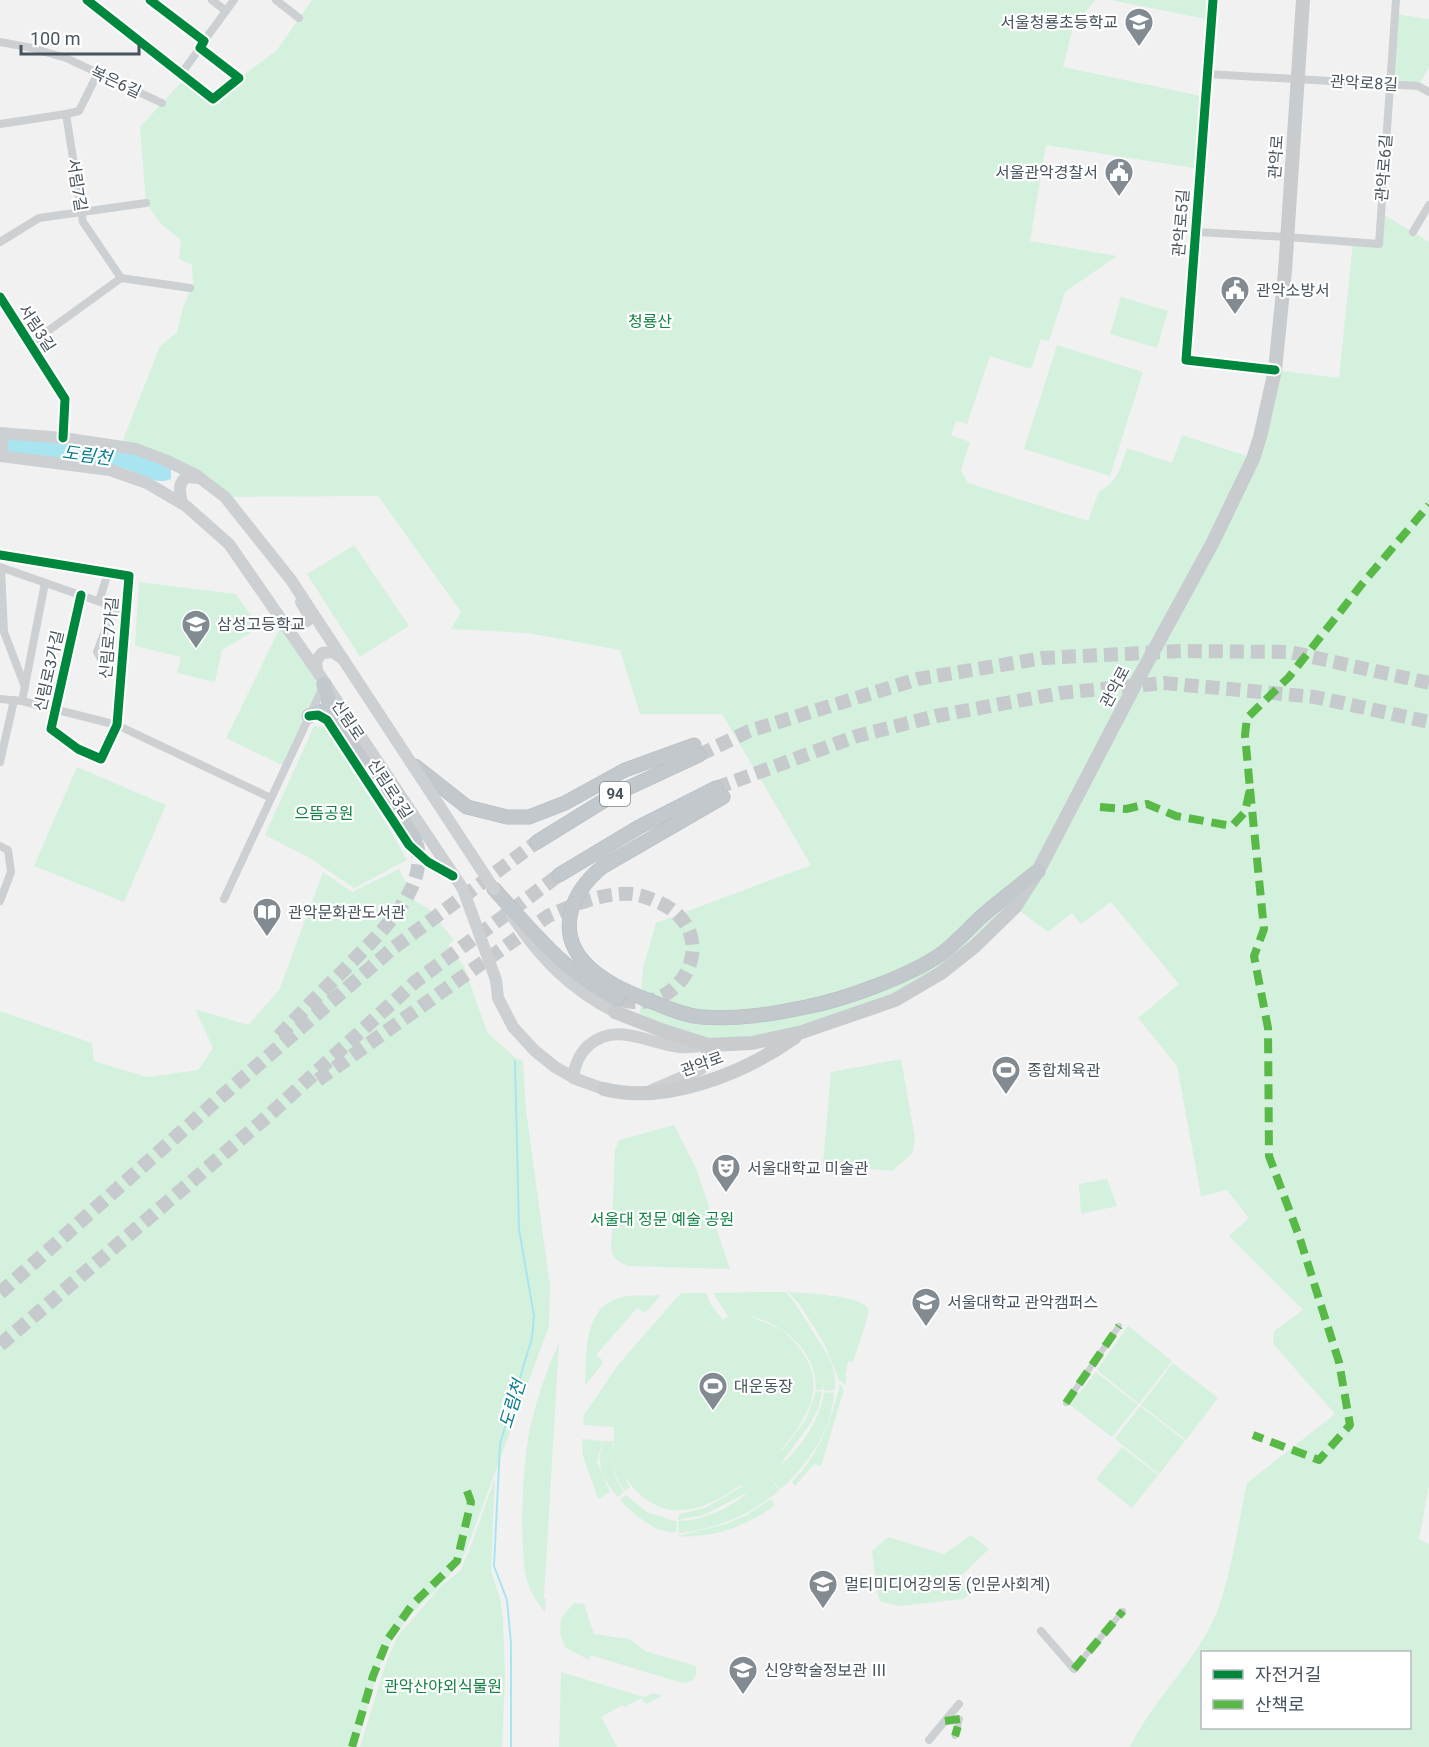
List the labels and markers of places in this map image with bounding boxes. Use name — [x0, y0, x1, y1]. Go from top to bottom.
school or university icon: 서울청룡초등학교 — [1123, 6, 1155, 48]
place label: 서울청룡초등학교 — [1000, 13, 1118, 32]
public building icon: 서울관악경찰서 — [1103, 156, 1135, 198]
place label: 서울관악경찰서 — [995, 163, 1098, 182]
public building icon: 관악소방서 — [1219, 274, 1251, 316]
place label: 관악소방서 — [1256, 281, 1330, 300]
school or university icon: 삼성고등학교 — [180, 608, 212, 650]
place label: 삼성고등학교 — [217, 615, 305, 634]
library icon: 관악문화관도서관 — [251, 896, 283, 938]
place label: 관악문화관도서관 — [288, 903, 406, 922]
sports icon: 종합체육관 — [990, 1054, 1022, 1096]
place label: 종합체육관 — [1027, 1061, 1101, 1080]
theatre icon: 서울대학교 미술관 — [710, 1152, 742, 1194]
place label: 서울대학교 미술관 — [747, 1159, 869, 1178]
school or university icon: 서울대학교 관악캠퍼스 — [910, 1286, 942, 1328]
place label: 서울대학교 관악캠퍼스 — [947, 1293, 1098, 1312]
sports icon: 대운동장 — [697, 1370, 729, 1412]
place label: 대운동장 — [734, 1377, 793, 1396]
school or university icon: 멀티미디어강의동 (인문사회계) — [807, 1568, 839, 1610]
place label: 멀티미디어강의동 (인문사회계) — [844, 1575, 1050, 1594]
school or university icon: 신양학술정보관 Ⅲ — [727, 1654, 759, 1696]
place label: 신양학술정보관 Ⅲ — [764, 1661, 887, 1680]

